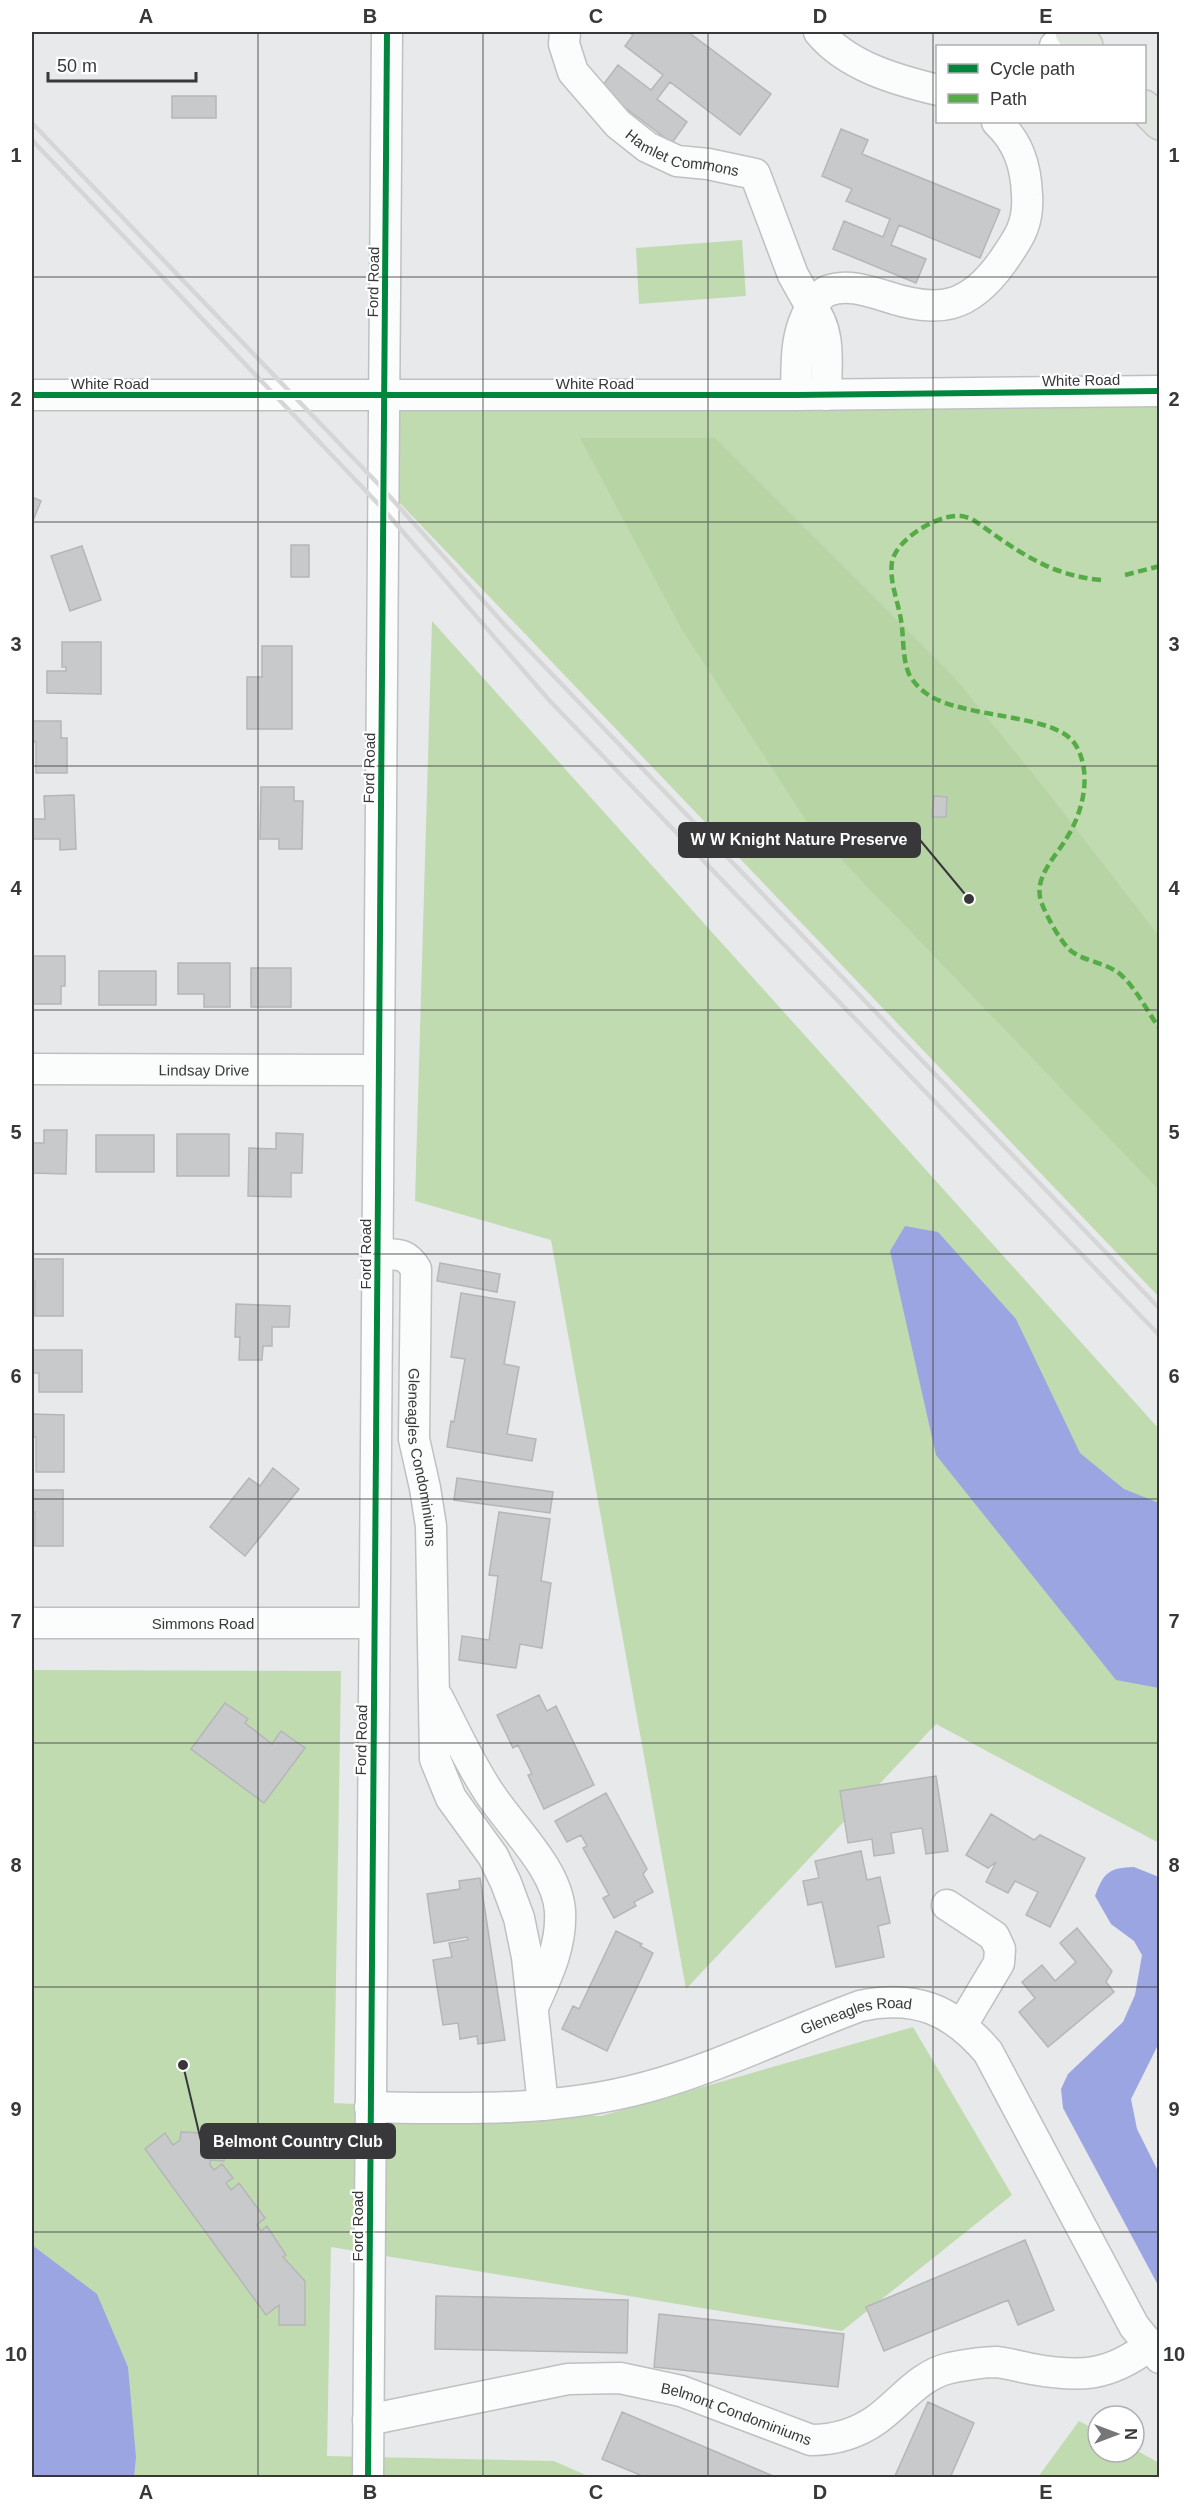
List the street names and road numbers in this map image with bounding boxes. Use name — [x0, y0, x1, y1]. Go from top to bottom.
street label: Hamlet Commons — [623, 125, 741, 179]
street label: Ford Road — [364, 246, 382, 318]
street label: White Road — [1042, 371, 1120, 389]
street label: White Road — [71, 375, 149, 392]
street label: White Road — [556, 375, 634, 392]
street label: Ford Road — [360, 732, 378, 804]
street label: Lindsay Drive — [159, 1061, 249, 1078]
street label: Ford Road — [357, 1219, 374, 1289]
street label: Gleneagles Condominiums — [405, 1368, 440, 1547]
street label: Simmons Road — [152, 1615, 254, 1632]
street label: Ford Road — [352, 1704, 370, 1776]
street label: Gleneagles Road — [797, 1994, 913, 2037]
street label: Ford Road — [349, 2191, 366, 2261]
street label: Belmont Condominiums — [659, 2378, 814, 2448]

